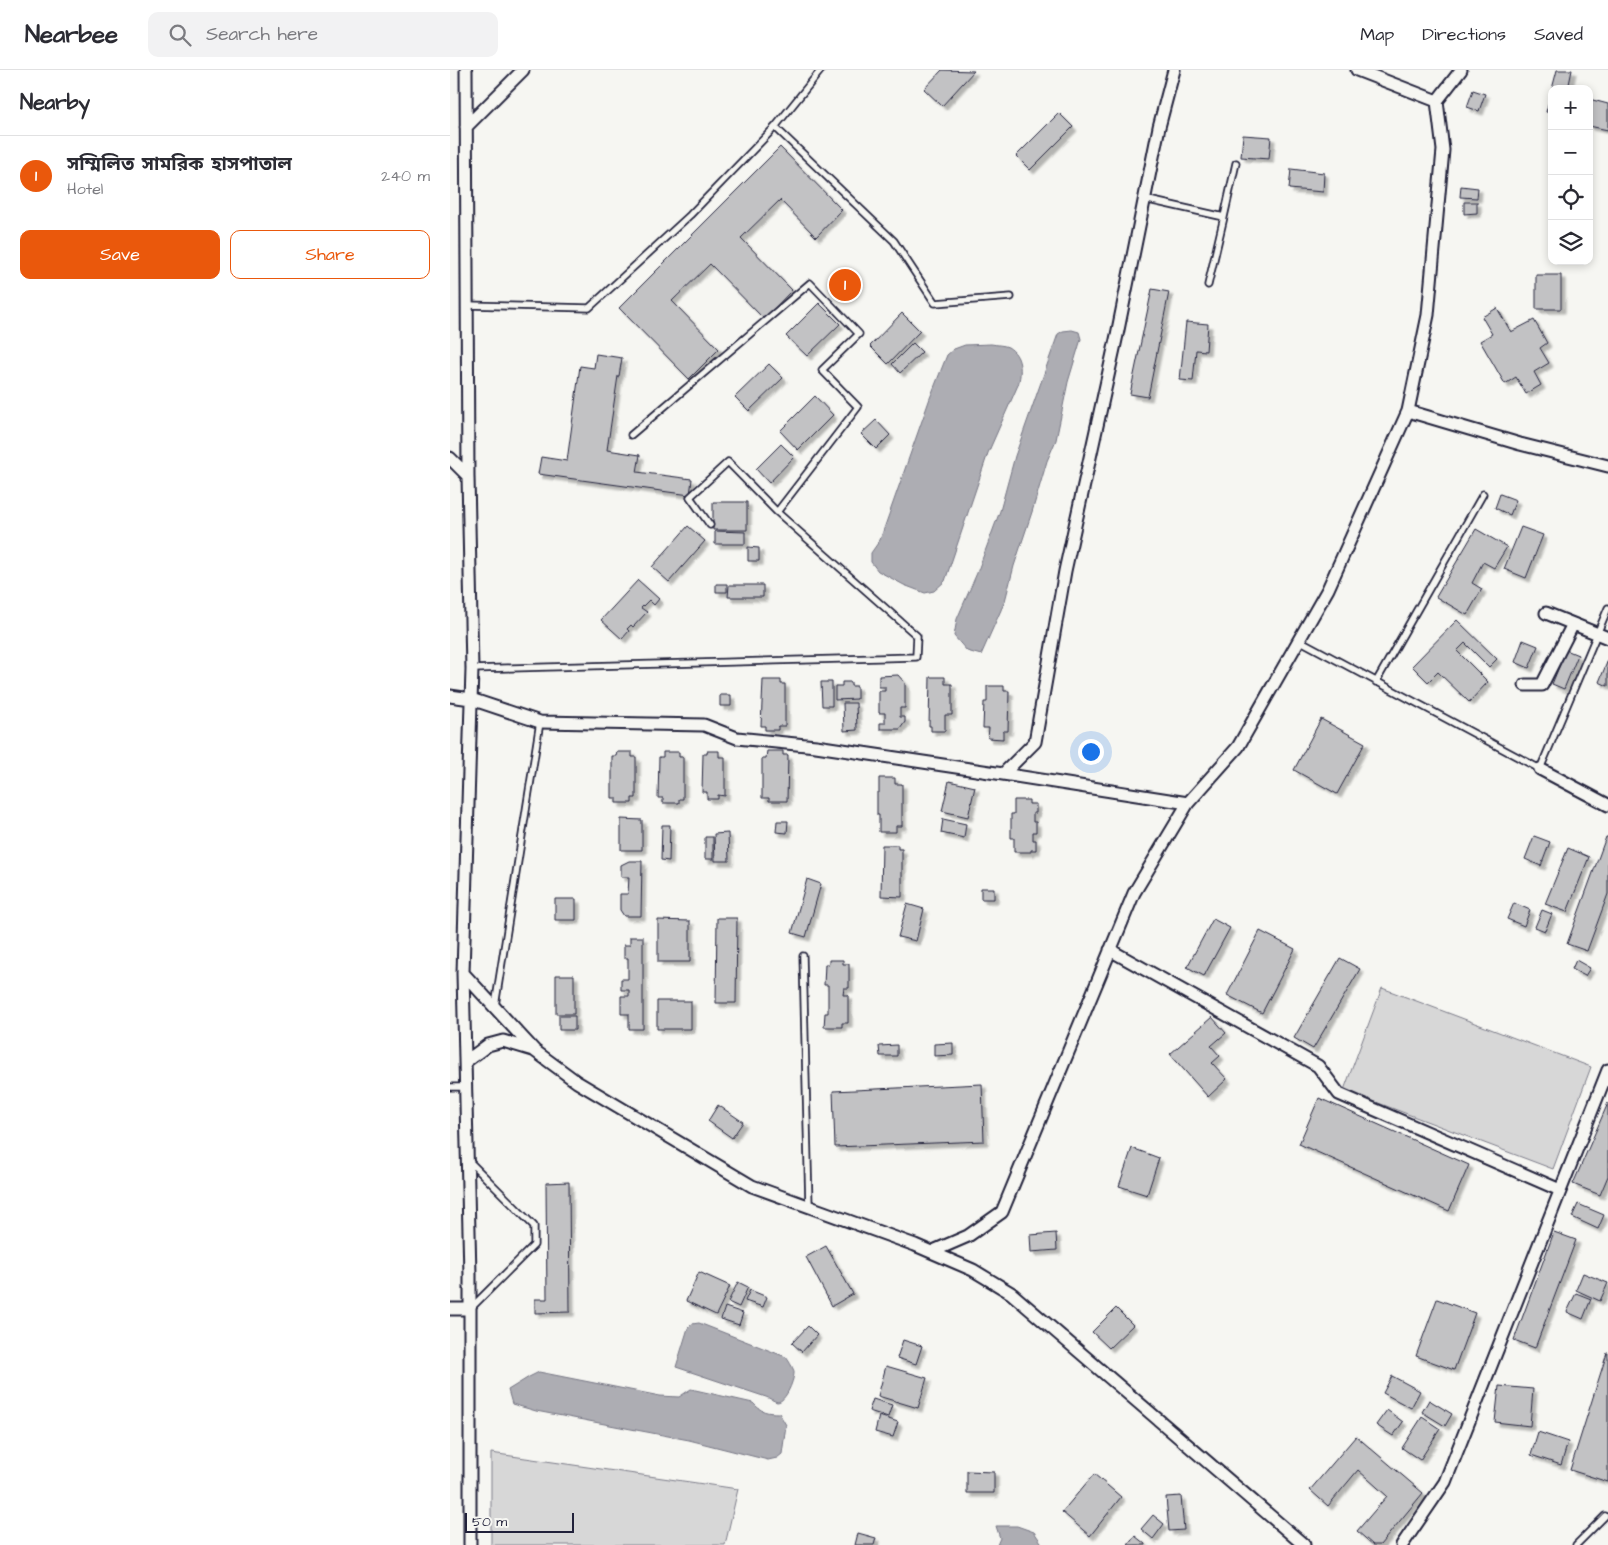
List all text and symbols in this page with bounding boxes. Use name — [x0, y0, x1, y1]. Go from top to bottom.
search box — [148, 12, 498, 57]
text: Nearbee — [25, 18, 118, 52]
icon: search — [166, 21, 194, 49]
text: Search here — [206, 21, 318, 48]
text: Map — [1360, 22, 1394, 47]
text: Directions — [1422, 22, 1506, 47]
text: Saved — [1534, 22, 1583, 47]
map controls — [1548, 85, 1593, 265]
button: + — [1548, 85, 1593, 130]
text: Nearby — [20, 88, 90, 117]
button: − — [1548, 130, 1593, 175]
text: সম্মিলিত সামরিক হাসপাতাল — [67, 151, 292, 178]
text: 1 — [35, 165, 37, 187]
text: 240 m — [381, 165, 430, 187]
button: locate — [1548, 175, 1593, 220]
text: Hotel — [67, 178, 103, 200]
button: layers — [1548, 220, 1593, 265]
button: Save — [20, 230, 220, 279]
button: Share — [230, 230, 430, 279]
pin: 1 — [829, 266, 861, 304]
your location — [1078, 739, 1104, 765]
scale bar — [465, 1510, 574, 1533]
text: 50 m — [472, 1512, 507, 1532]

